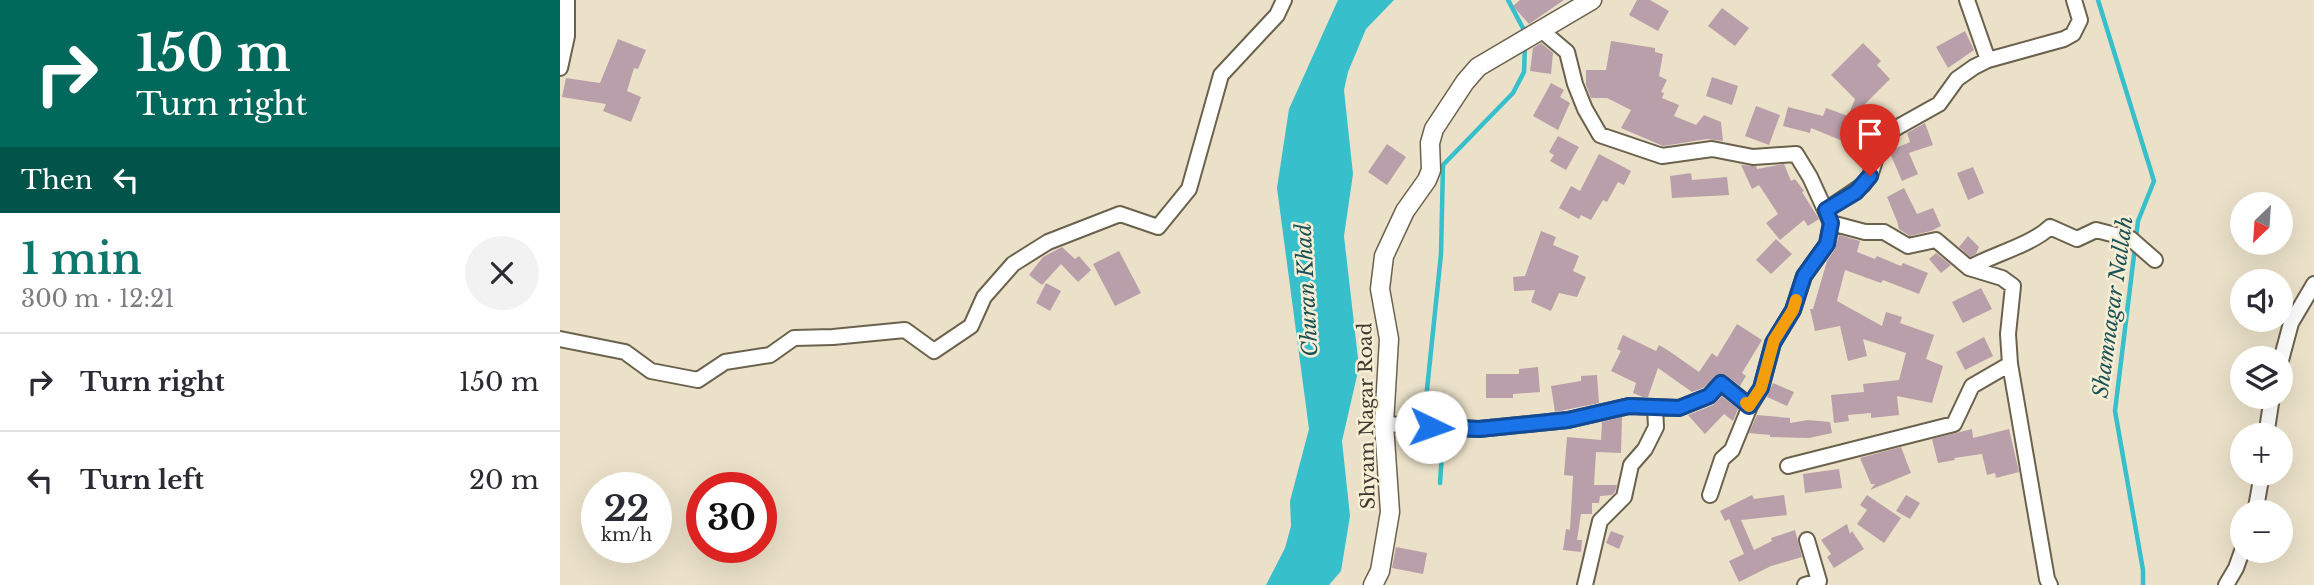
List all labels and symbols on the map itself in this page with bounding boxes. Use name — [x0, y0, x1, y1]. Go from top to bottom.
pin — [1840, 104, 1900, 176]
north arrow — [2230, 192, 2292, 256]
water label: Shamnagar Nallah — [2087, 214, 2139, 400]
water label: Churan Khad — [1291, 222, 1323, 357]
street label: Shyam Nagar Road — [1353, 322, 1380, 510]
position arrow — [1394, 390, 1468, 464]
speed limit sign: 30 — [686, 472, 777, 563]

